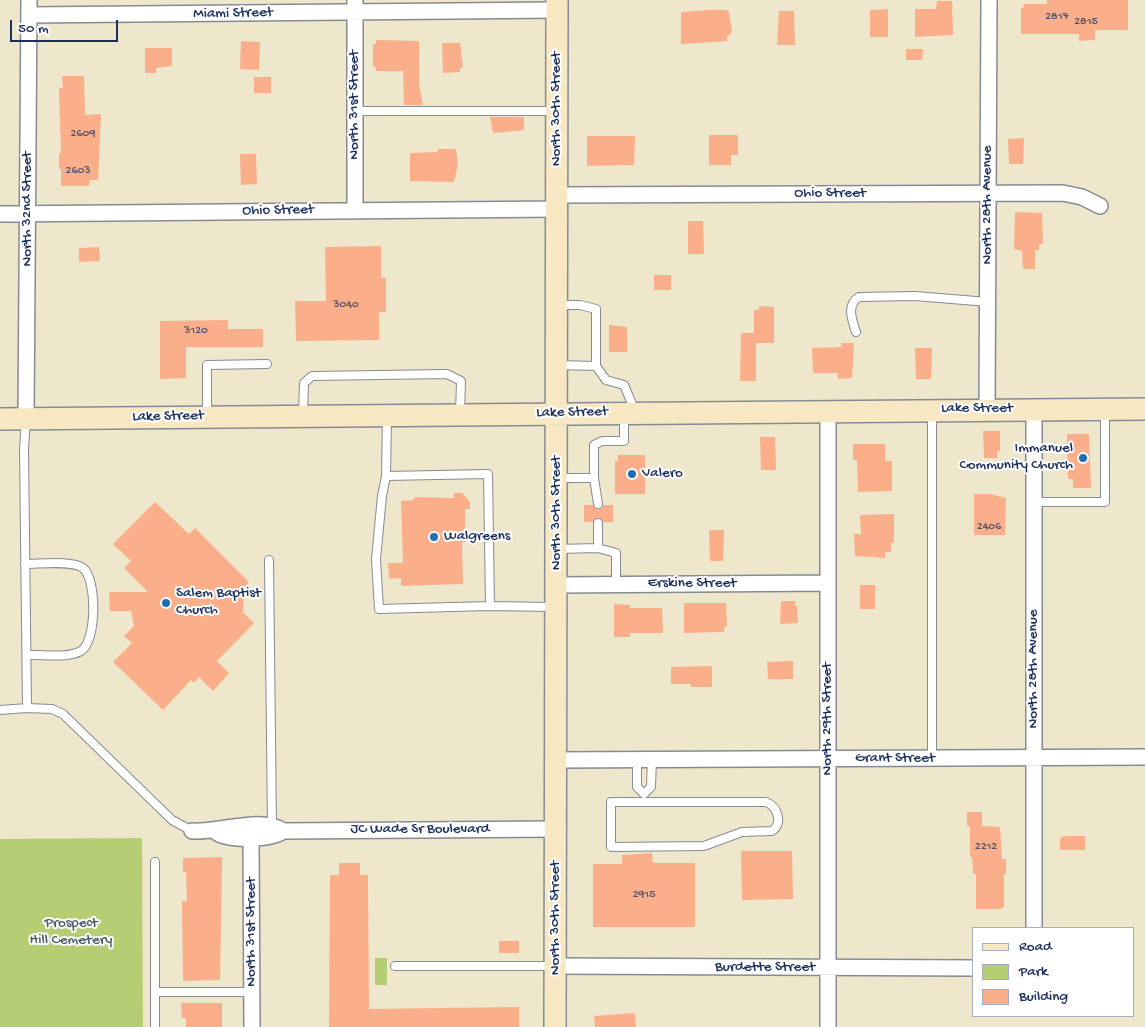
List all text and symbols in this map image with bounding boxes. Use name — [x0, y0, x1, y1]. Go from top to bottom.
street label: Miami Street — [193, 4, 273, 24]
scale bar — [12, 10, 120, 42]
house number: 2817 — [1045, 10, 1069, 24]
house number: 2815 — [1074, 15, 1098, 29]
text: 50 m — [18, 20, 49, 38]
street label: North 31st Street — [346, 50, 364, 160]
street label: North 30th Street — [548, 52, 566, 166]
house number: 2609 — [71, 127, 95, 141]
street label: North 28th Avenue — [979, 145, 997, 265]
street label: North 32nd Street — [19, 151, 37, 267]
house number: 2603 — [65, 164, 91, 178]
street label: Ohio Street — [794, 185, 866, 203]
street label: Ohio Street — [242, 201, 314, 221]
house number: 3040 — [333, 298, 359, 312]
house number: 3120 — [184, 324, 208, 338]
street label: Lake Street — [941, 400, 1013, 418]
street label: Lake Street — [536, 403, 608, 423]
street label: Lake Street — [132, 407, 204, 427]
place label: Immanuel Community Church — [960, 440, 1073, 475]
marker: Immanuel Community Church — [1077, 452, 1089, 464]
street label: North 30th Street — [548, 456, 566, 570]
place label: Valero — [642, 465, 683, 483]
marker: Valero — [626, 468, 638, 480]
house number: 2406 — [977, 520, 1001, 534]
place label: Walgreens — [444, 528, 510, 546]
marker: Walgreens — [428, 531, 440, 543]
street label: Erskine Street — [648, 575, 736, 593]
place label: Salem Baptist Church — [176, 585, 261, 620]
marker: Salem Baptist Church — [160, 597, 172, 609]
street label: North 28th Avenue — [1025, 609, 1043, 729]
street label: North 29th Street — [819, 662, 837, 776]
street label: Grant Street — [855, 750, 935, 768]
street label: JC Wade Sr Boulevard — [350, 821, 490, 839]
house number: 2212 — [975, 840, 997, 854]
street label: North 30th Street — [547, 861, 565, 975]
street label: North 31st Street — [243, 877, 261, 987]
house number: 2915 — [632, 888, 656, 902]
park label: Prospect Hill Cemetery — [30, 915, 112, 950]
legend — [972, 927, 1135, 1017]
text: Road — [1019, 938, 1052, 956]
street label: Burdette Street — [715, 959, 815, 977]
text: Park — [1019, 963, 1048, 981]
text: Building — [1019, 988, 1068, 1006]

